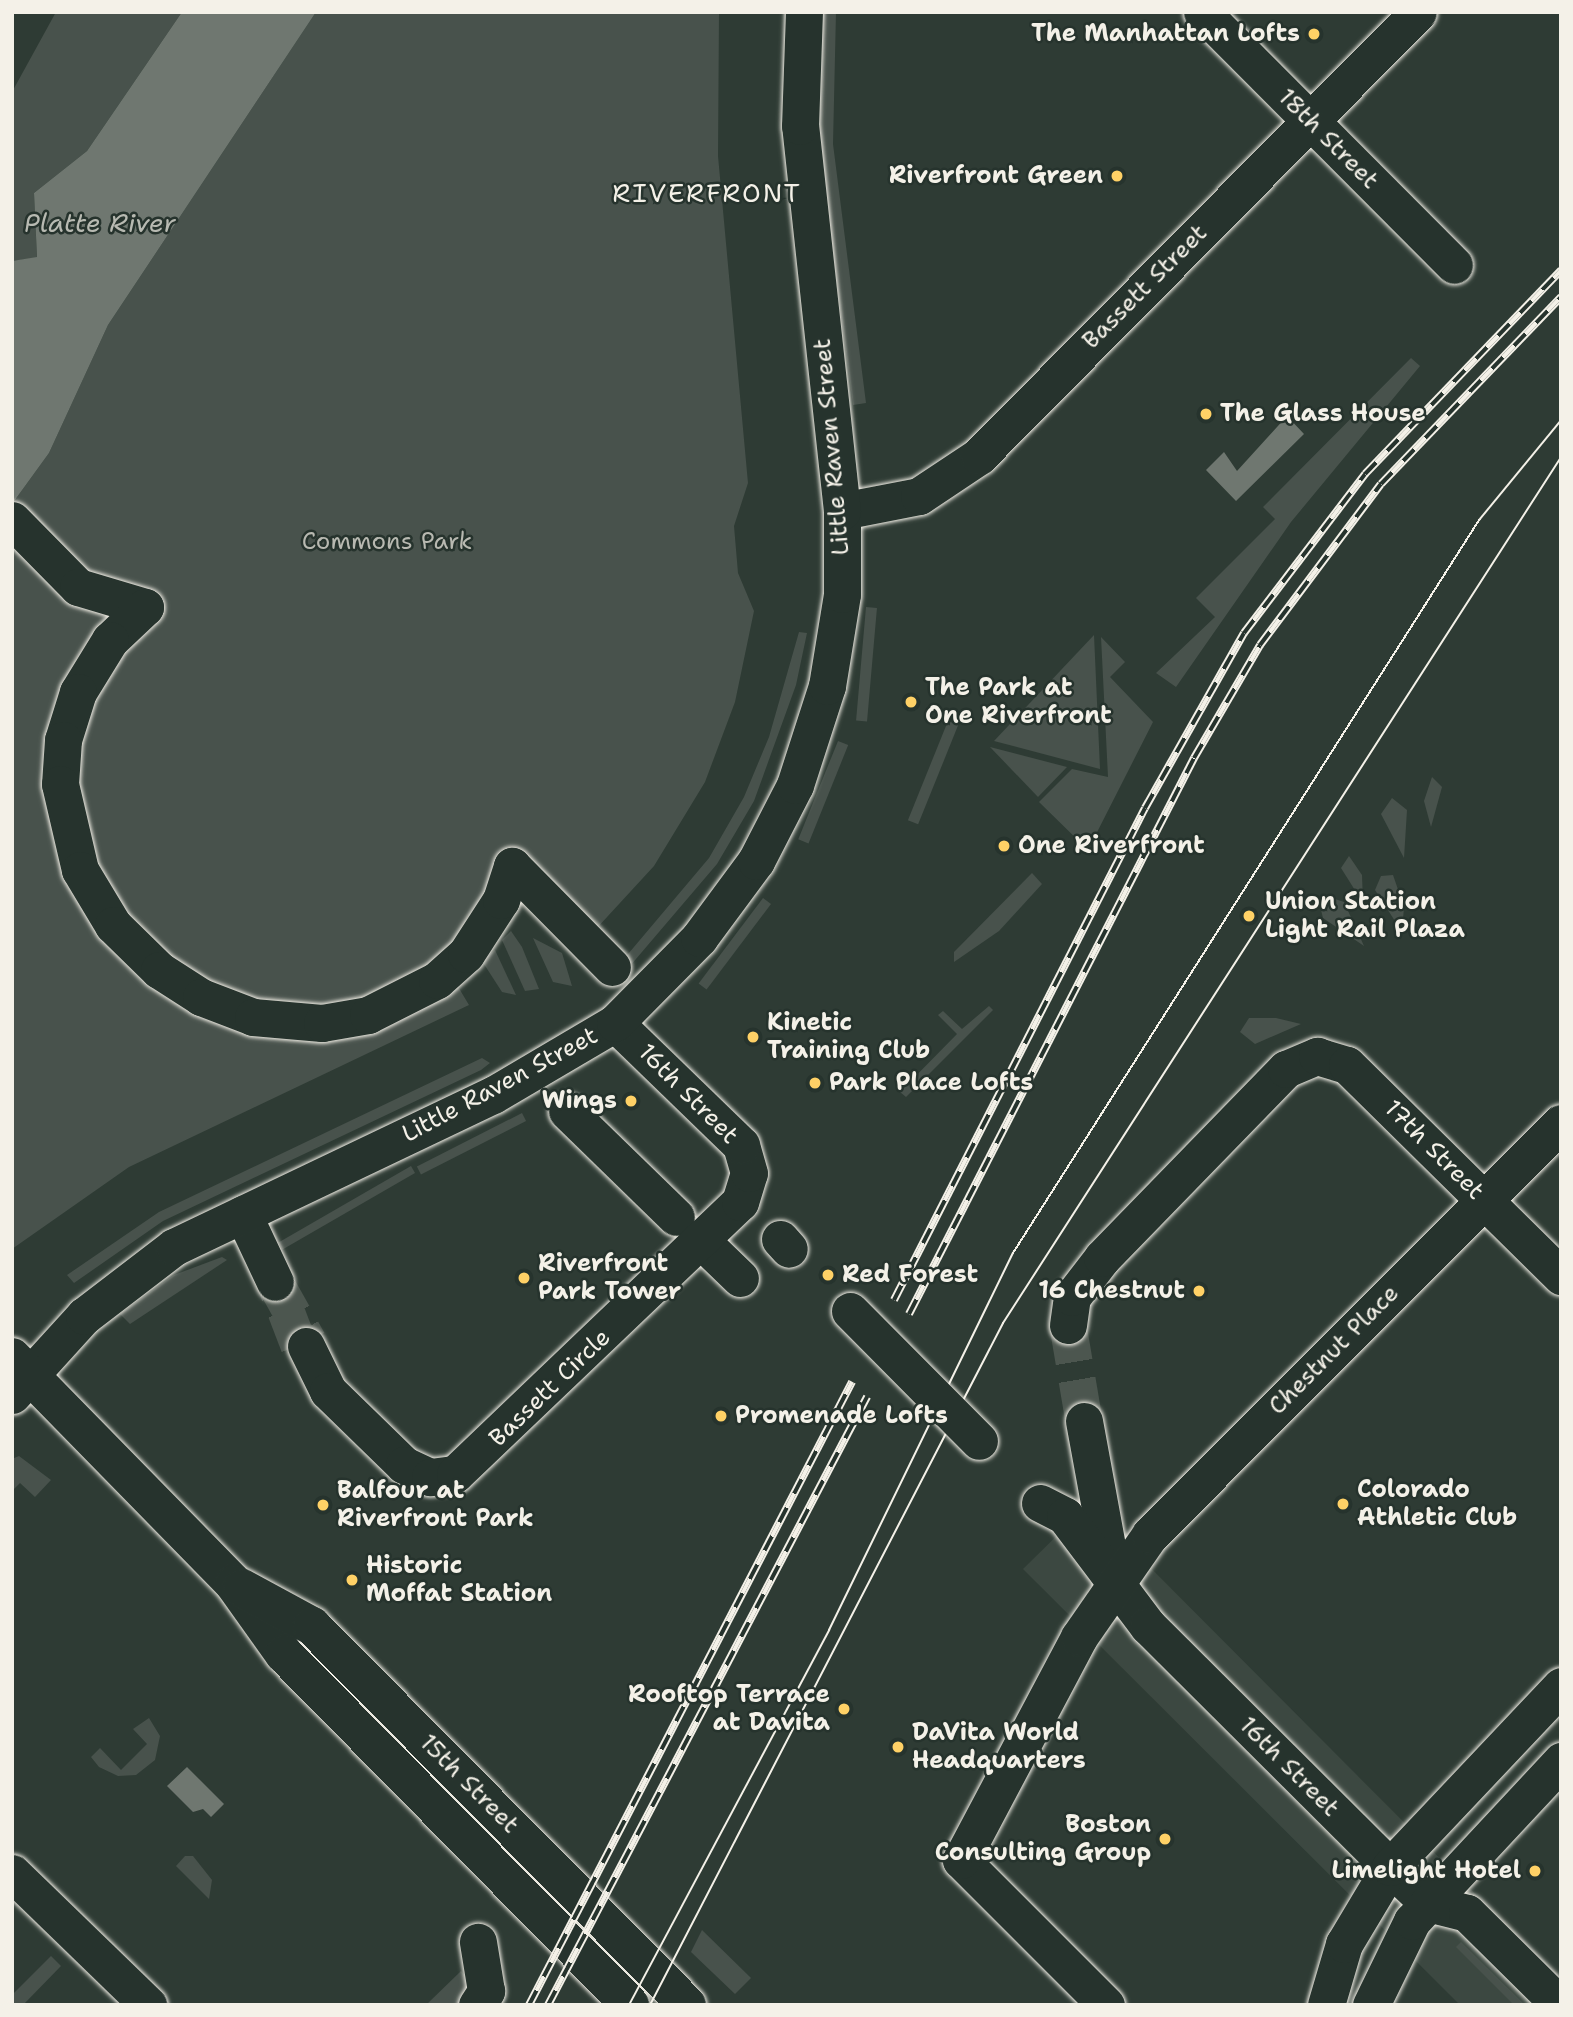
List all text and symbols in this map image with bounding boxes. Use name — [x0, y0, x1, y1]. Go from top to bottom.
place label: The Manhattan Lofts — [1031, 20, 1300, 48]
marker: The Manhattan Lofts — [1306, 26, 1322, 42]
street label: 18th Street — [1272, 83, 1384, 195]
place label: Riverfront Green — [889, 162, 1103, 190]
marker: Riverfront Green — [1109, 168, 1125, 184]
district label: RIVERFRONT — [613, 177, 801, 209]
water label: Platte River — [24, 207, 176, 239]
street label: Bassett Street — [1077, 219, 1213, 355]
street label: Little Raven Street — [808, 337, 856, 557]
place label: The Glass House — [1220, 400, 1426, 428]
marker: The Glass House — [1198, 406, 1214, 422]
park label: Commons Park — [302, 528, 472, 556]
place label: The Park at One Riverfront — [925, 674, 1112, 730]
marker: The Park at One Riverfront — [903, 694, 919, 710]
place label: One Riverfront — [1018, 832, 1205, 860]
marker: One Riverfront — [996, 838, 1012, 854]
place label: Union Station Light Rail Plaza — [1265, 888, 1465, 944]
marker: Union Station Light Rail Plaza — [1239, 906, 1259, 926]
place label: Kinetic Training Club — [767, 1009, 930, 1065]
street label: Little Raven Street — [397, 1021, 603, 1149]
marker: Kinetic Training Club — [745, 1029, 761, 1045]
street label: 16th Street — [632, 1038, 744, 1150]
place label: Park Place Lofts — [829, 1069, 1033, 1097]
marker: Park Place Lofts — [807, 1075, 823, 1091]
place label: Wings — [542, 1087, 617, 1115]
marker: Wings — [623, 1093, 639, 1109]
street label: 17th Street — [1378, 1094, 1490, 1206]
place label: Riverfront Park Tower — [538, 1250, 681, 1306]
place label: Red Forest — [842, 1261, 978, 1289]
marker: Red Forest — [820, 1267, 836, 1283]
marker: Riverfront Park Tower — [516, 1270, 532, 1286]
place label: 16 Chestnut — [1038, 1277, 1185, 1305]
street label: Chestnut Place — [1263, 1279, 1405, 1421]
marker: 16 Chestnut — [1191, 1283, 1207, 1299]
street label: Bassett Circle — [484, 1323, 616, 1453]
place label: Promenade Lofts — [735, 1402, 948, 1430]
marker: Promenade Lofts — [713, 1408, 729, 1424]
place label: Colorado Athletic Club — [1357, 1476, 1517, 1532]
place label: Balfour at Riverfront Park — [337, 1477, 534, 1533]
marker: Colorado Athletic Club — [1335, 1496, 1351, 1512]
marker: Balfour at Riverfront Park — [315, 1497, 331, 1513]
place label: Historic Moffat Station — [366, 1552, 552, 1608]
marker: Historic Moffat Station — [344, 1572, 360, 1588]
place label: Rooftop Terrace at Davita — [628, 1681, 830, 1737]
marker: Rooftop Terrace at Davita — [836, 1701, 852, 1717]
street label: 16th Street — [1233, 1711, 1345, 1823]
place label: DaVita World Headquarters — [912, 1719, 1086, 1775]
street label: 15th Street — [414, 1729, 524, 1839]
marker: DaVita World Headquarters — [890, 1739, 906, 1755]
place label: Boston Consulting Group — [935, 1811, 1151, 1867]
marker: Boston Consulting Group — [1157, 1831, 1173, 1847]
place label: Limelight Hotel — [1331, 1857, 1521, 1885]
marker: Limelight Hotel — [1527, 1863, 1543, 1879]

